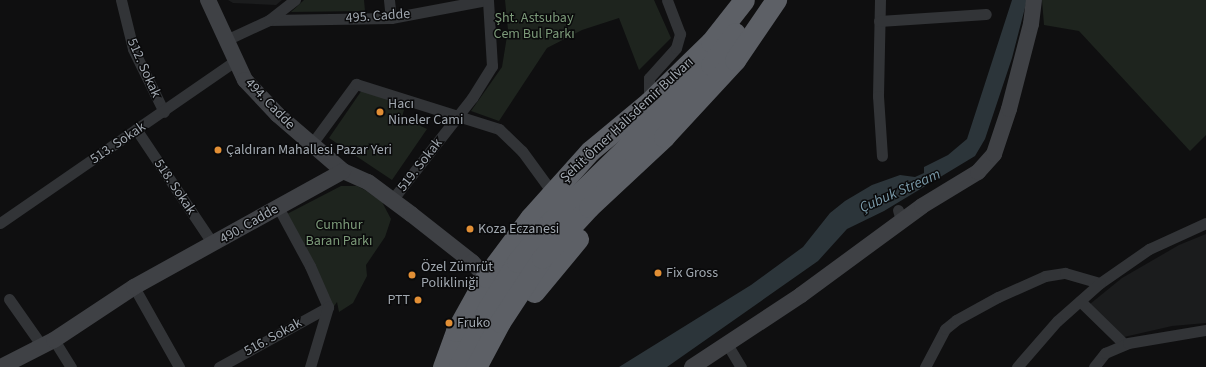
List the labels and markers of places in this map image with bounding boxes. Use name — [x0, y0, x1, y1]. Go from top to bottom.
place label: Hacı Nineler Cami — [388, 96, 463, 128]
marker: Hacı Nineler Cami — [375, 107, 385, 117]
place label: Çaldıran Mahallesi Pazar Yeri — [226, 142, 392, 158]
marker: Çaldıran Mahallesi Pazar Yeri — [213, 145, 223, 155]
place label: Koza Eczanesi — [478, 221, 559, 237]
marker: Koza Eczanesi — [465, 224, 475, 234]
place label: Özel Zümrüt Polikliniği — [421, 259, 493, 292]
place label: Fix Gross — [666, 265, 718, 281]
marker: Fix Gross — [653, 268, 663, 278]
marker: Özel Zümrüt Polikliniği — [406, 269, 418, 281]
place label: PTT — [387, 292, 410, 308]
marker: PTT — [413, 295, 423, 305]
place label: Fruko — [457, 315, 490, 331]
marker: Fruko — [444, 318, 454, 328]

